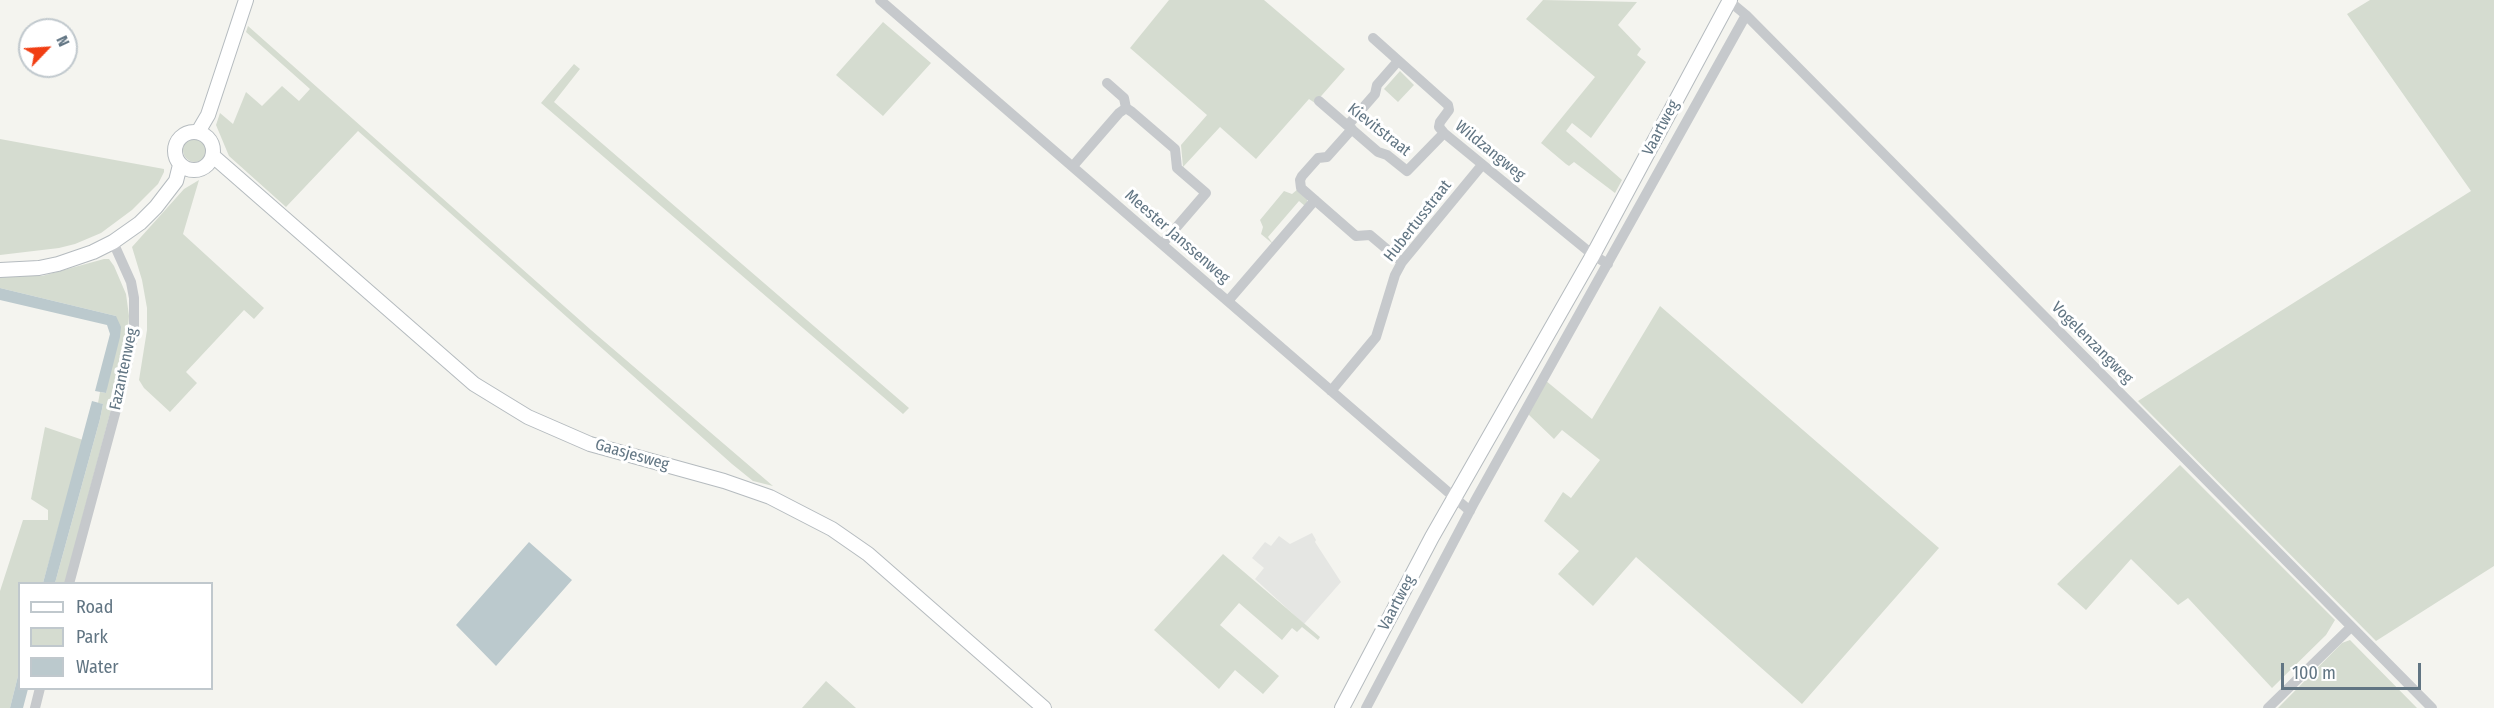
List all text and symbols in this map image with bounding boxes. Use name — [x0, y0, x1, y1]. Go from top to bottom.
north arrow — [18, 18, 78, 78]
text: N — [52, 33, 74, 49]
street label: Vaartweg — [1638, 97, 1684, 159]
street label: Kievitstraat — [1344, 99, 1414, 161]
street label: Wildzangweg — [1451, 117, 1529, 185]
street label: Hubertusstraat — [1380, 176, 1456, 266]
street label: Meester Janssenweg — [1121, 186, 1233, 288]
street label: Vogelenzangweg — [2047, 298, 2137, 388]
street label: Fazantenweg — [106, 326, 142, 412]
street label: Gaasjesweg — [593, 435, 671, 475]
street label: Vaartweg — [1374, 572, 1420, 634]
legend — [18, 582, 213, 690]
text: Road — [76, 596, 113, 618]
text: Park — [76, 626, 108, 648]
scale bar — [2284, 651, 2424, 689]
text: Water — [76, 656, 119, 678]
text: 100 m — [2292, 662, 2336, 684]

